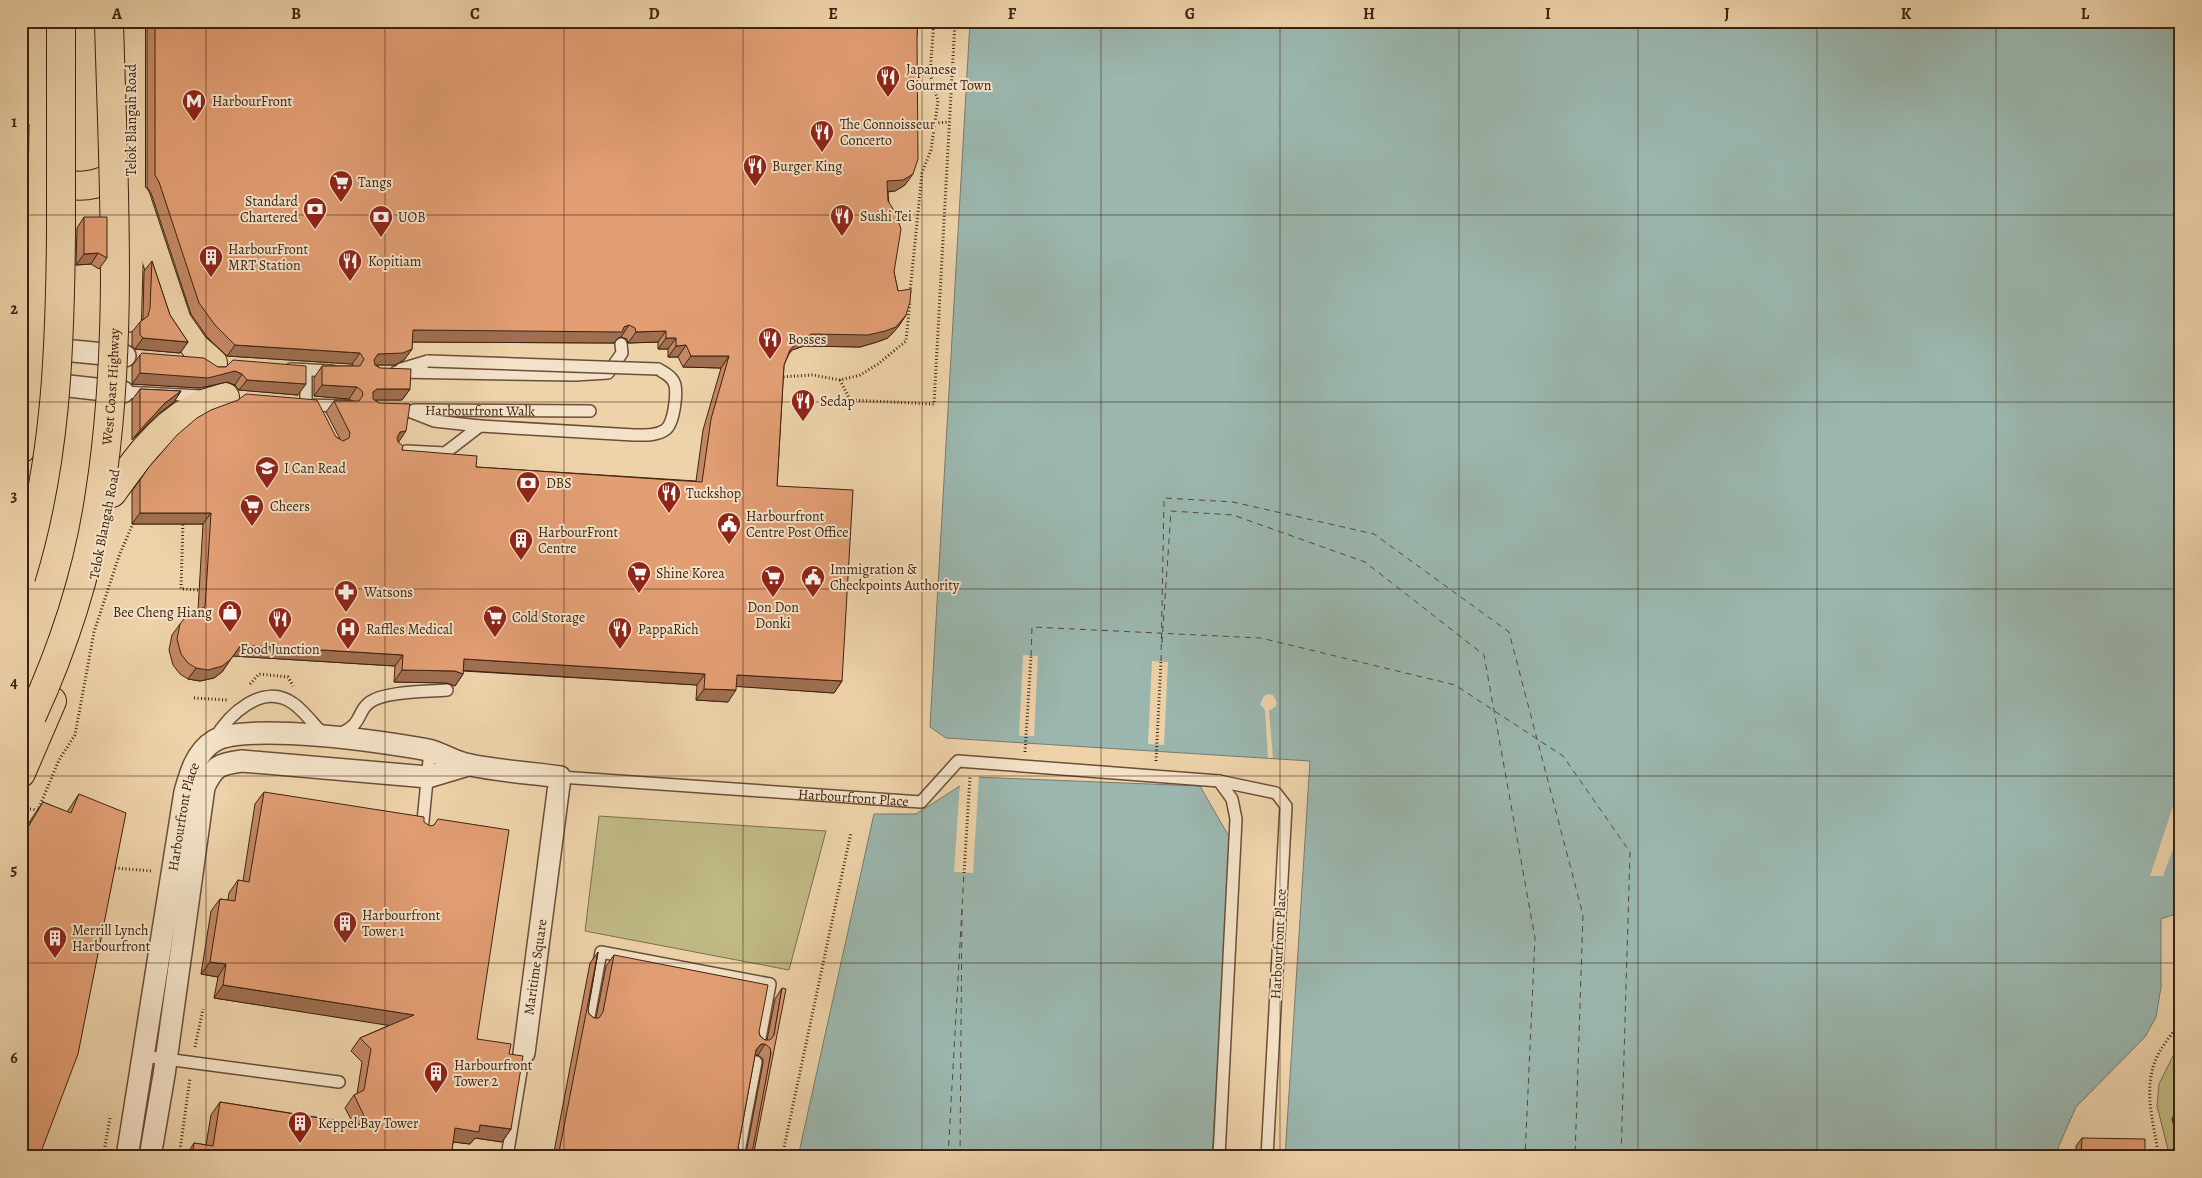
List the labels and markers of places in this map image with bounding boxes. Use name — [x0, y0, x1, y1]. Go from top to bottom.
place label: Japanese Gourmet Town — [906, 60, 992, 95]
restaurant icon: Japanese Gourmet Town — [875, 64, 901, 98]
metro station icon: HarbourFront — [181, 88, 207, 122]
place label: HarbourFront — [212, 92, 293, 111]
place label: The Connoisseur Concerto — [840, 115, 936, 150]
restaurant icon: The Connoisseur Concerto — [809, 119, 835, 153]
restaurant icon: Burger King — [742, 153, 768, 187]
place label: Burger King — [772, 157, 842, 176]
supermarket icon: Tangs — [328, 169, 354, 203]
place label: Tangs — [358, 173, 392, 192]
place label: Standard Chartered — [240, 192, 298, 227]
bank icon: Standard Chartered — [302, 196, 328, 230]
restaurant icon: Sushi Tei — [829, 203, 855, 237]
bank icon: UOB — [368, 204, 394, 238]
place label: Sushi Tei — [860, 207, 912, 226]
place label: UOB — [398, 208, 426, 227]
place label: HarbourFront MRT Station — [228, 240, 309, 275]
building icon: HarbourFront MRT Station — [198, 244, 224, 278]
restaurant icon: Kopitiam — [337, 248, 363, 282]
place label: Kopitiam — [368, 252, 422, 271]
restaurant icon: Bosses — [757, 326, 783, 360]
place label: Bosses — [788, 330, 826, 349]
restaurant icon: Sedap — [790, 388, 816, 422]
place label: Sedap — [820, 392, 855, 411]
school or university icon: I Can Read — [254, 455, 280, 489]
place label: I Can Read — [284, 459, 346, 478]
bank icon: DBS — [515, 470, 541, 504]
place label: DBS — [546, 474, 572, 493]
restaurant icon: Tuckshop — [656, 480, 682, 514]
place label: Tuckshop — [686, 484, 741, 503]
supermarket icon: Cheers — [239, 493, 265, 527]
place label: Cheers — [270, 497, 310, 516]
place label: Harbourfront Centre Post Office — [746, 507, 849, 542]
public building icon: Harbourfront Centre Post Office — [716, 511, 742, 545]
place label: HarbourFront Centre — [538, 523, 619, 558]
building icon: HarbourFront Centre — [508, 527, 534, 561]
supermarket icon: Shine Korea — [626, 560, 652, 594]
place label: Immigration & Checkpoints Authority — [830, 560, 960, 595]
place label: Shine Korea — [656, 564, 725, 583]
supermarket icon: Don Don Donki — [760, 564, 786, 598]
public building icon: Immigration & Checkpoints Authority — [800, 564, 826, 598]
pharmacy icon: Watsons — [333, 579, 359, 613]
place label: Watsons — [363, 583, 413, 602]
place label: Don Don Donki — [747, 598, 799, 633]
shop icon: Bee Cheng Hiang — [217, 599, 243, 633]
place label: Bee Cheng Hiang — [113, 603, 212, 622]
supermarket icon: Cold Storage — [482, 604, 508, 638]
restaurant icon: Food Junction — [267, 606, 293, 640]
place label: Cold Storage — [512, 608, 585, 627]
hospital icon: Raffles Medical — [335, 616, 361, 650]
restaurant icon: PappaRich — [607, 616, 633, 650]
place label: Raffles Medical — [366, 620, 453, 639]
place label: PappaRich — [638, 620, 699, 639]
place label: Food Junction — [240, 640, 320, 659]
place label: Harbourfront Tower 1 — [362, 906, 441, 941]
building icon: Harbourfront Tower 1 — [332, 910, 358, 944]
place label: Merrill Lynch Harbourfront — [72, 921, 151, 956]
building icon: Merrill Lynch Harbourfront — [42, 925, 68, 959]
place label: Harbourfront Tower 2 — [454, 1056, 533, 1091]
building icon: Harbourfront Tower 2 — [423, 1060, 449, 1094]
building icon: Keppel Bay Tower — [287, 1110, 313, 1144]
place label: Keppel Bay Tower — [318, 1114, 419, 1133]

